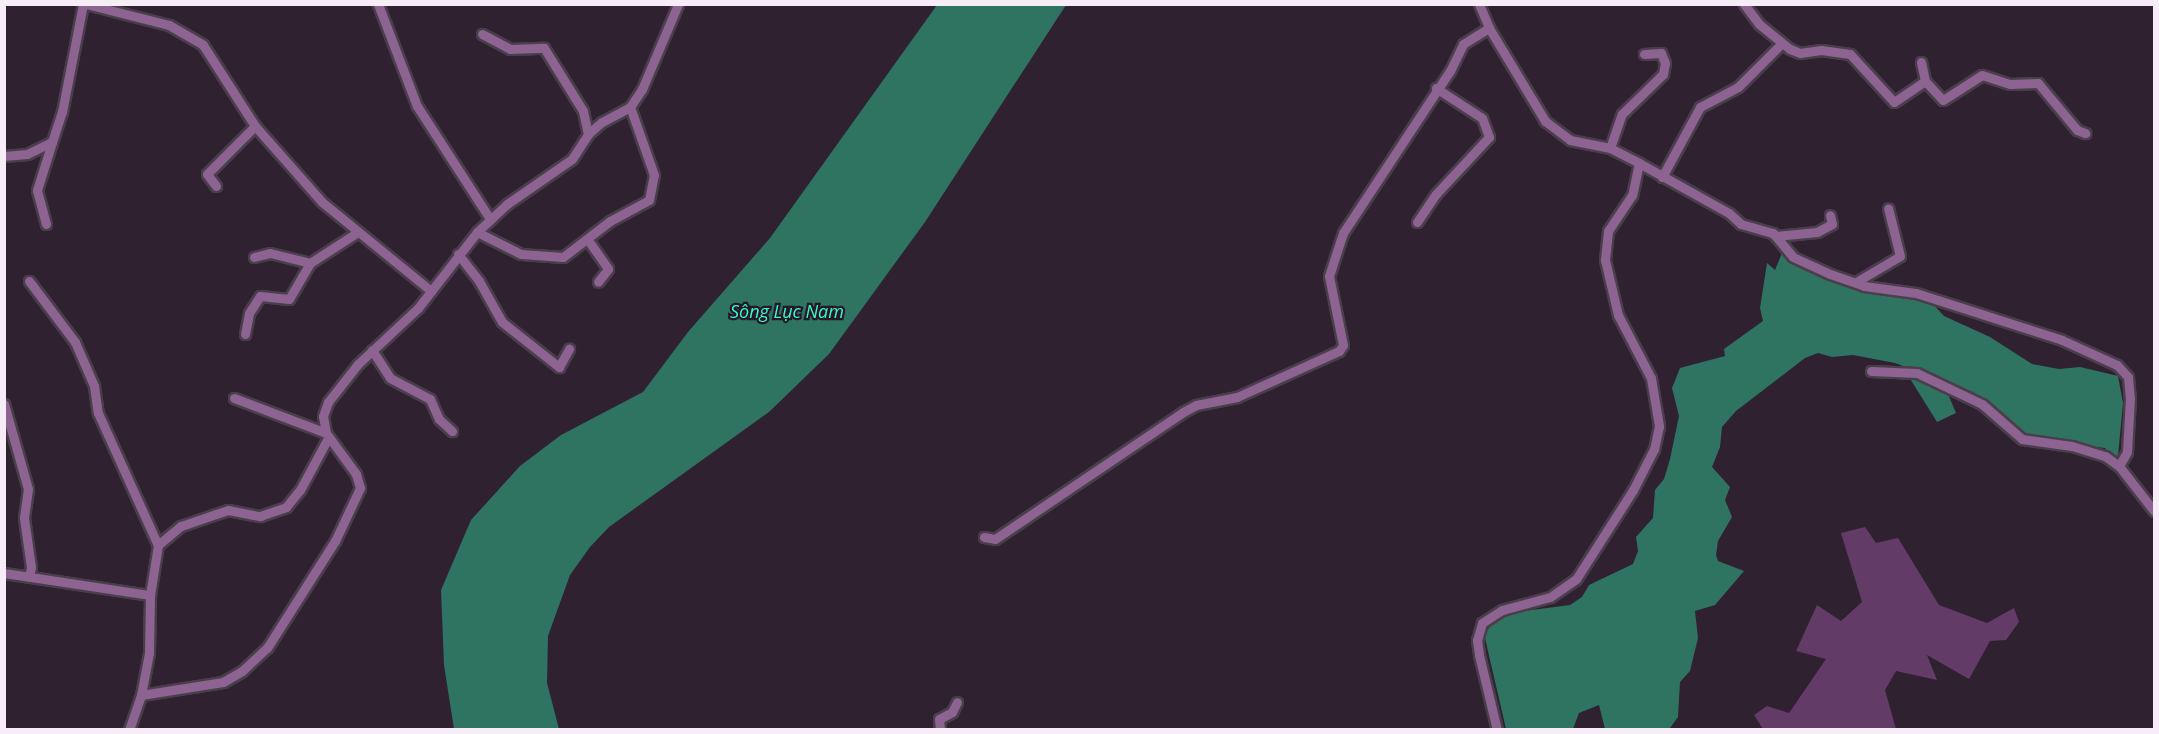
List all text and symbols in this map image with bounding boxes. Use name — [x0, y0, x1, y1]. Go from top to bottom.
water label: Sông Lục Nam — [730, 300, 844, 322]

